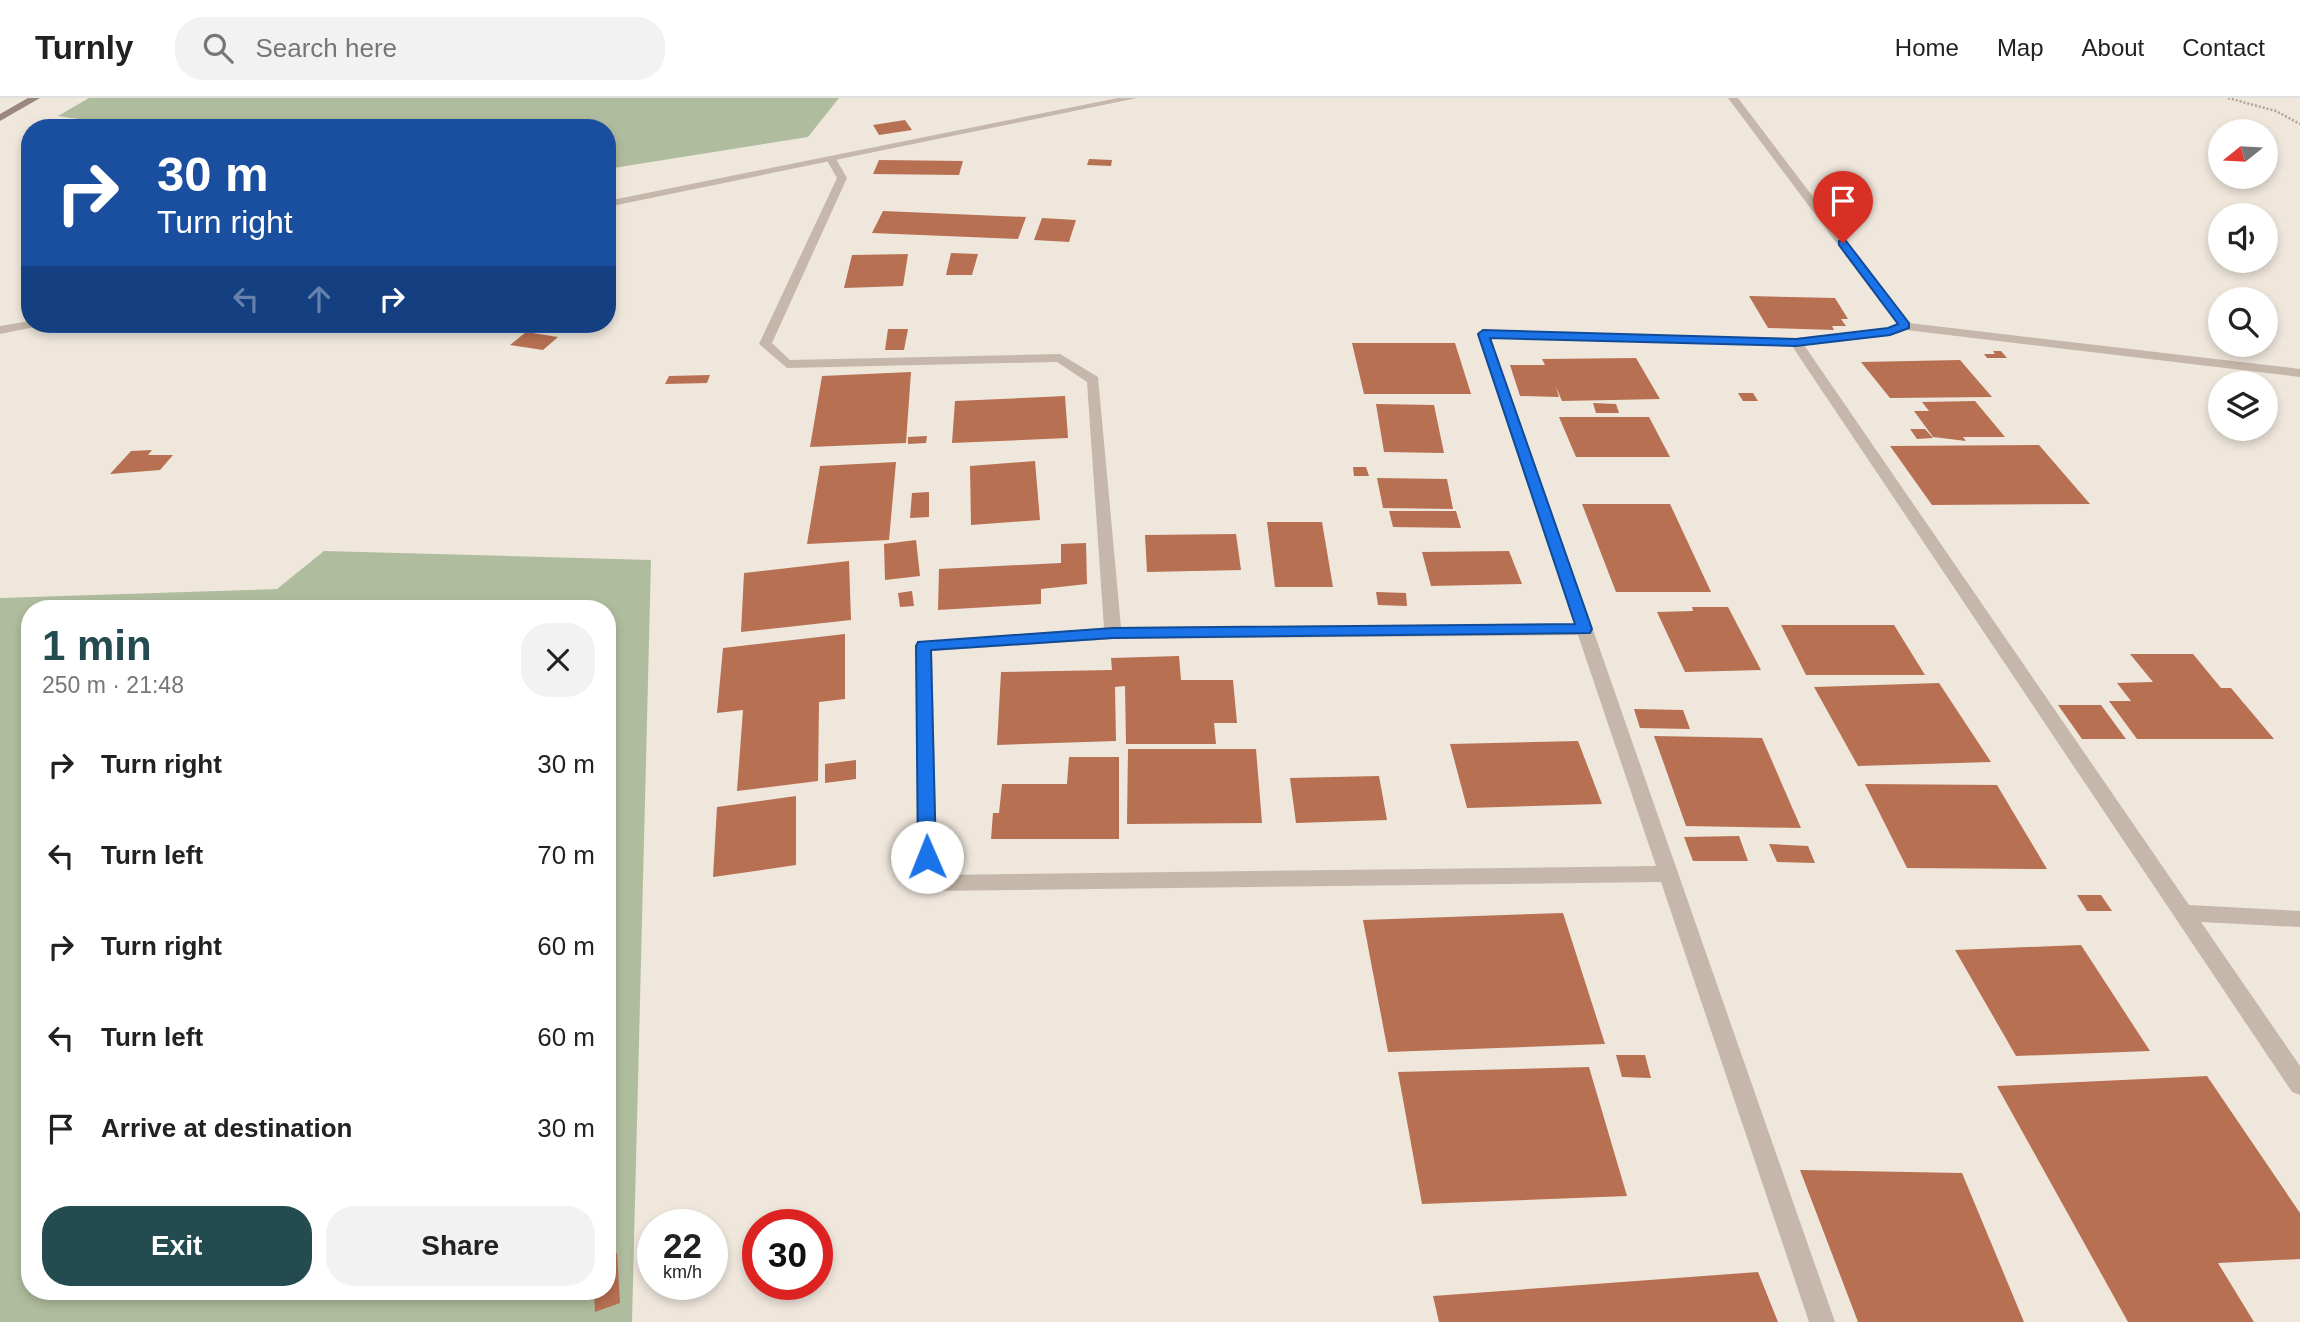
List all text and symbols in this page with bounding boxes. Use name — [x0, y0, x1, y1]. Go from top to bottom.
search box — [175, 17, 665, 80]
text: Turnly — [35, 29, 133, 66]
icon: search — [199, 29, 237, 67]
text: Search here — [255, 33, 397, 63]
text: Home — [1895, 34, 1959, 61]
text: Map — [1997, 34, 2044, 61]
text: About — [2082, 34, 2144, 61]
text: Contact — [2182, 34, 2265, 61]
north arrow — [2208, 119, 2278, 189]
map controls — [2208, 119, 2278, 441]
icon: right — [42, 147, 133, 238]
text: 30 m — [157, 147, 269, 201]
pin — [1813, 171, 1873, 243]
icon: arrive — [1824, 182, 1862, 220]
button: sound — [2208, 203, 2278, 273]
text: Turn right — [157, 204, 293, 240]
icon: left — [227, 280, 265, 318]
icon: ahead — [300, 280, 338, 318]
icon: right — [373, 280, 411, 318]
button: search — [2208, 287, 2278, 357]
button: layers — [2208, 371, 2278, 441]
text: 1 min — [42, 622, 152, 669]
button: close — [521, 623, 595, 697]
text: 250 m · 21:48 — [42, 672, 184, 698]
icon: right — [42, 746, 80, 784]
text: Turn right — [101, 749, 222, 779]
text: 30 m — [537, 749, 595, 779]
position arrow — [890, 820, 964, 894]
icon: left — [42, 837, 80, 875]
text: Turn left — [101, 840, 203, 870]
text: 70 m — [537, 840, 595, 870]
icon: right — [42, 928, 80, 966]
text: Turn right — [101, 931, 222, 961]
text: 60 m — [537, 931, 595, 961]
icon: left — [42, 1019, 80, 1057]
text: Turn left — [101, 1022, 203, 1052]
text: 60 m — [537, 1022, 595, 1052]
icon: arrive — [42, 1110, 80, 1148]
text: Arrive at destination — [101, 1113, 352, 1143]
text: 30 m — [537, 1113, 595, 1143]
button: Exit — [42, 1206, 312, 1286]
button: Share — [326, 1206, 595, 1286]
speed limit sign: 30 — [742, 1209, 833, 1300]
text: 22 — [663, 1226, 702, 1265]
text: km/h — [663, 1262, 702, 1282]

